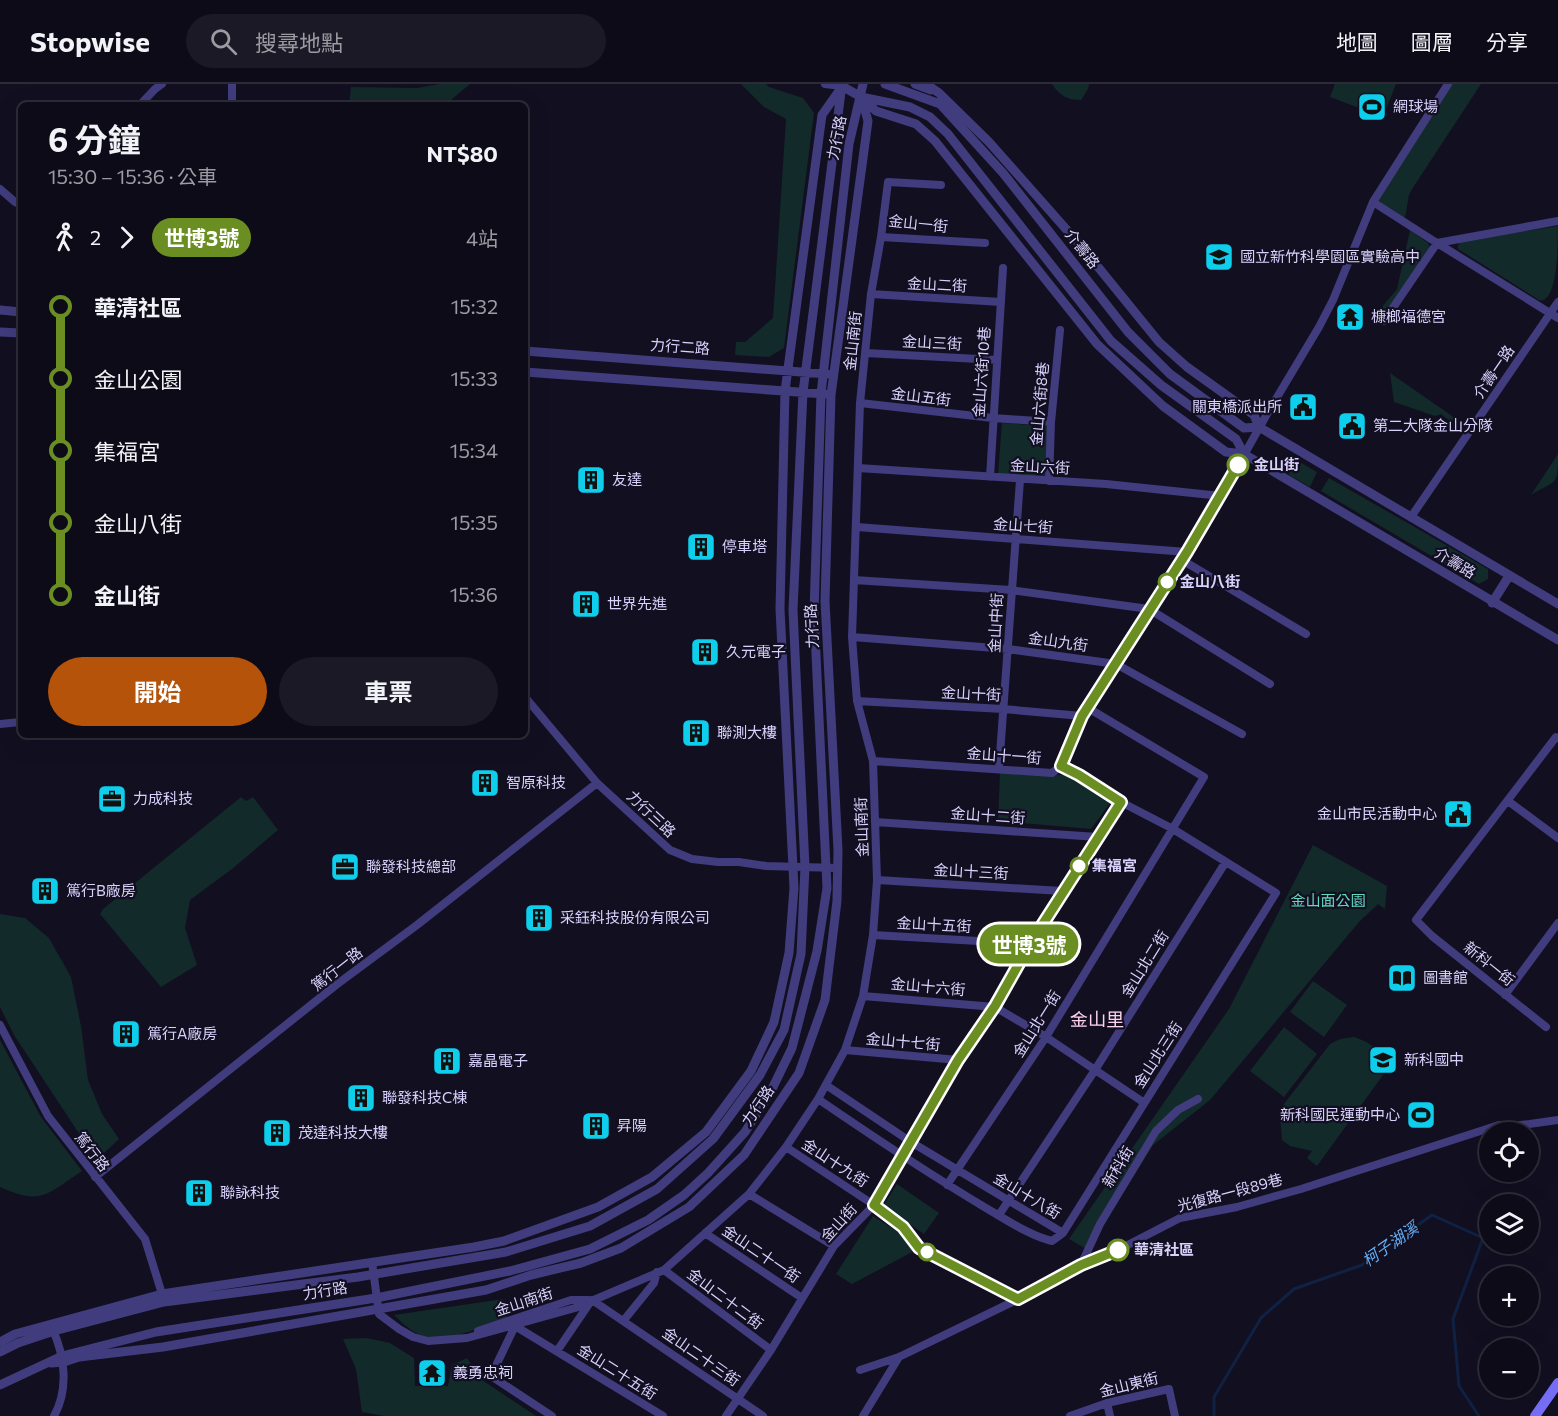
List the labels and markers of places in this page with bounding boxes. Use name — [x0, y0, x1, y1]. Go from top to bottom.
sports icon: 網球場 — [1356, 91, 1388, 123]
place label: 網球場 — [1393, 97, 1438, 115]
school or university icon: 國立新竹科學園區實驗高中 — [1203, 241, 1235, 273]
place label: 國立新竹科學園區實驗高中 — [1240, 247, 1420, 265]
temple icon: 槺榔福德宮 — [1334, 301, 1366, 333]
place label: 槺榔福德宮 — [1371, 307, 1446, 325]
public building icon: 關東橋派出所 — [1287, 391, 1319, 423]
place label: 關東橋派出所 — [1192, 397, 1282, 415]
public building icon: 第二大隊金山分隊 — [1336, 410, 1368, 442]
place label: 第二大隊金山分隊 — [1373, 416, 1493, 434]
marker: 金山街 — [1227, 454, 1249, 476]
place label: 金山街 — [1254, 455, 1299, 473]
building icon: 友達 — [575, 464, 607, 496]
place label: 友達 — [612, 470, 642, 488]
building icon: 停車塔 — [685, 531, 717, 563]
place label: 停車塔 — [722, 537, 767, 555]
place label: 金山八街 — [1180, 572, 1240, 590]
marker: 金山八街 — [1158, 573, 1176, 591]
building icon: 世界先進 — [570, 588, 602, 620]
place label: 世界先進 — [607, 594, 667, 612]
building icon: 久元電子 — [689, 636, 721, 668]
place label: 久元電子 — [726, 642, 786, 660]
building icon: 聯測大樓 — [680, 717, 712, 749]
place label: 聯測大樓 — [717, 723, 777, 741]
building icon: 智原科技 — [469, 767, 501, 799]
place label: 智原科技 — [506, 773, 566, 791]
office icon: 力成科技 — [96, 783, 128, 815]
place label: 力成科技 — [133, 789, 193, 807]
public building icon: 金山市民活動中心 — [1442, 798, 1474, 830]
place label: 金山市民活動中心 — [1317, 804, 1437, 822]
office icon: 聯發科技總部 — [329, 851, 361, 883]
place label: 集福宮 — [1092, 856, 1137, 874]
place label: 聯發科技總部 — [366, 857, 456, 875]
marker: 集福宮 — [1070, 857, 1088, 875]
building icon: 篤行B廠房 — [29, 875, 61, 907]
place label: 篤行B廠房 — [66, 881, 136, 899]
building icon: 采鈺科技股份有限公司 — [523, 902, 555, 934]
place label: 采鈺科技股份有限公司 — [560, 908, 710, 926]
library icon: 圖書館 — [1386, 962, 1418, 994]
place label: 圖書館 — [1423, 968, 1468, 986]
building icon: 篤行A廠房 — [110, 1018, 142, 1050]
place label: 篤行A廠房 — [147, 1024, 217, 1042]
school or university icon: 新科國中 — [1367, 1044, 1399, 1076]
building icon: 嘉晶電子 — [431, 1045, 463, 1077]
place label: 新科國中 — [1404, 1050, 1464, 1068]
place label: 嘉晶電子 — [468, 1051, 528, 1069]
building icon: 聯發科技C棟 — [345, 1082, 377, 1114]
place label: 聯發科技C棟 — [382, 1088, 467, 1106]
sports icon: 新科國民運動中心 — [1405, 1099, 1437, 1131]
place label: 新科國民運動中心 — [1280, 1105, 1400, 1123]
building icon: 昇陽 — [580, 1110, 612, 1142]
place label: 昇陽 — [617, 1116, 647, 1134]
building icon: 茂達科技大樓 — [261, 1117, 293, 1149]
place label: 茂達科技大樓 — [298, 1123, 388, 1141]
building icon: 聯詠科技 — [183, 1177, 215, 1209]
place label: 聯詠科技 — [220, 1183, 280, 1201]
marker: 華清社區 — [1107, 1239, 1129, 1261]
place label: 華清社區 — [1134, 1240, 1194, 1258]
unlabelled marker — [918, 1243, 936, 1261]
temple icon: 義勇忠祠 — [416, 1357, 448, 1389]
place label: 義勇忠祠 — [453, 1363, 513, 1381]

